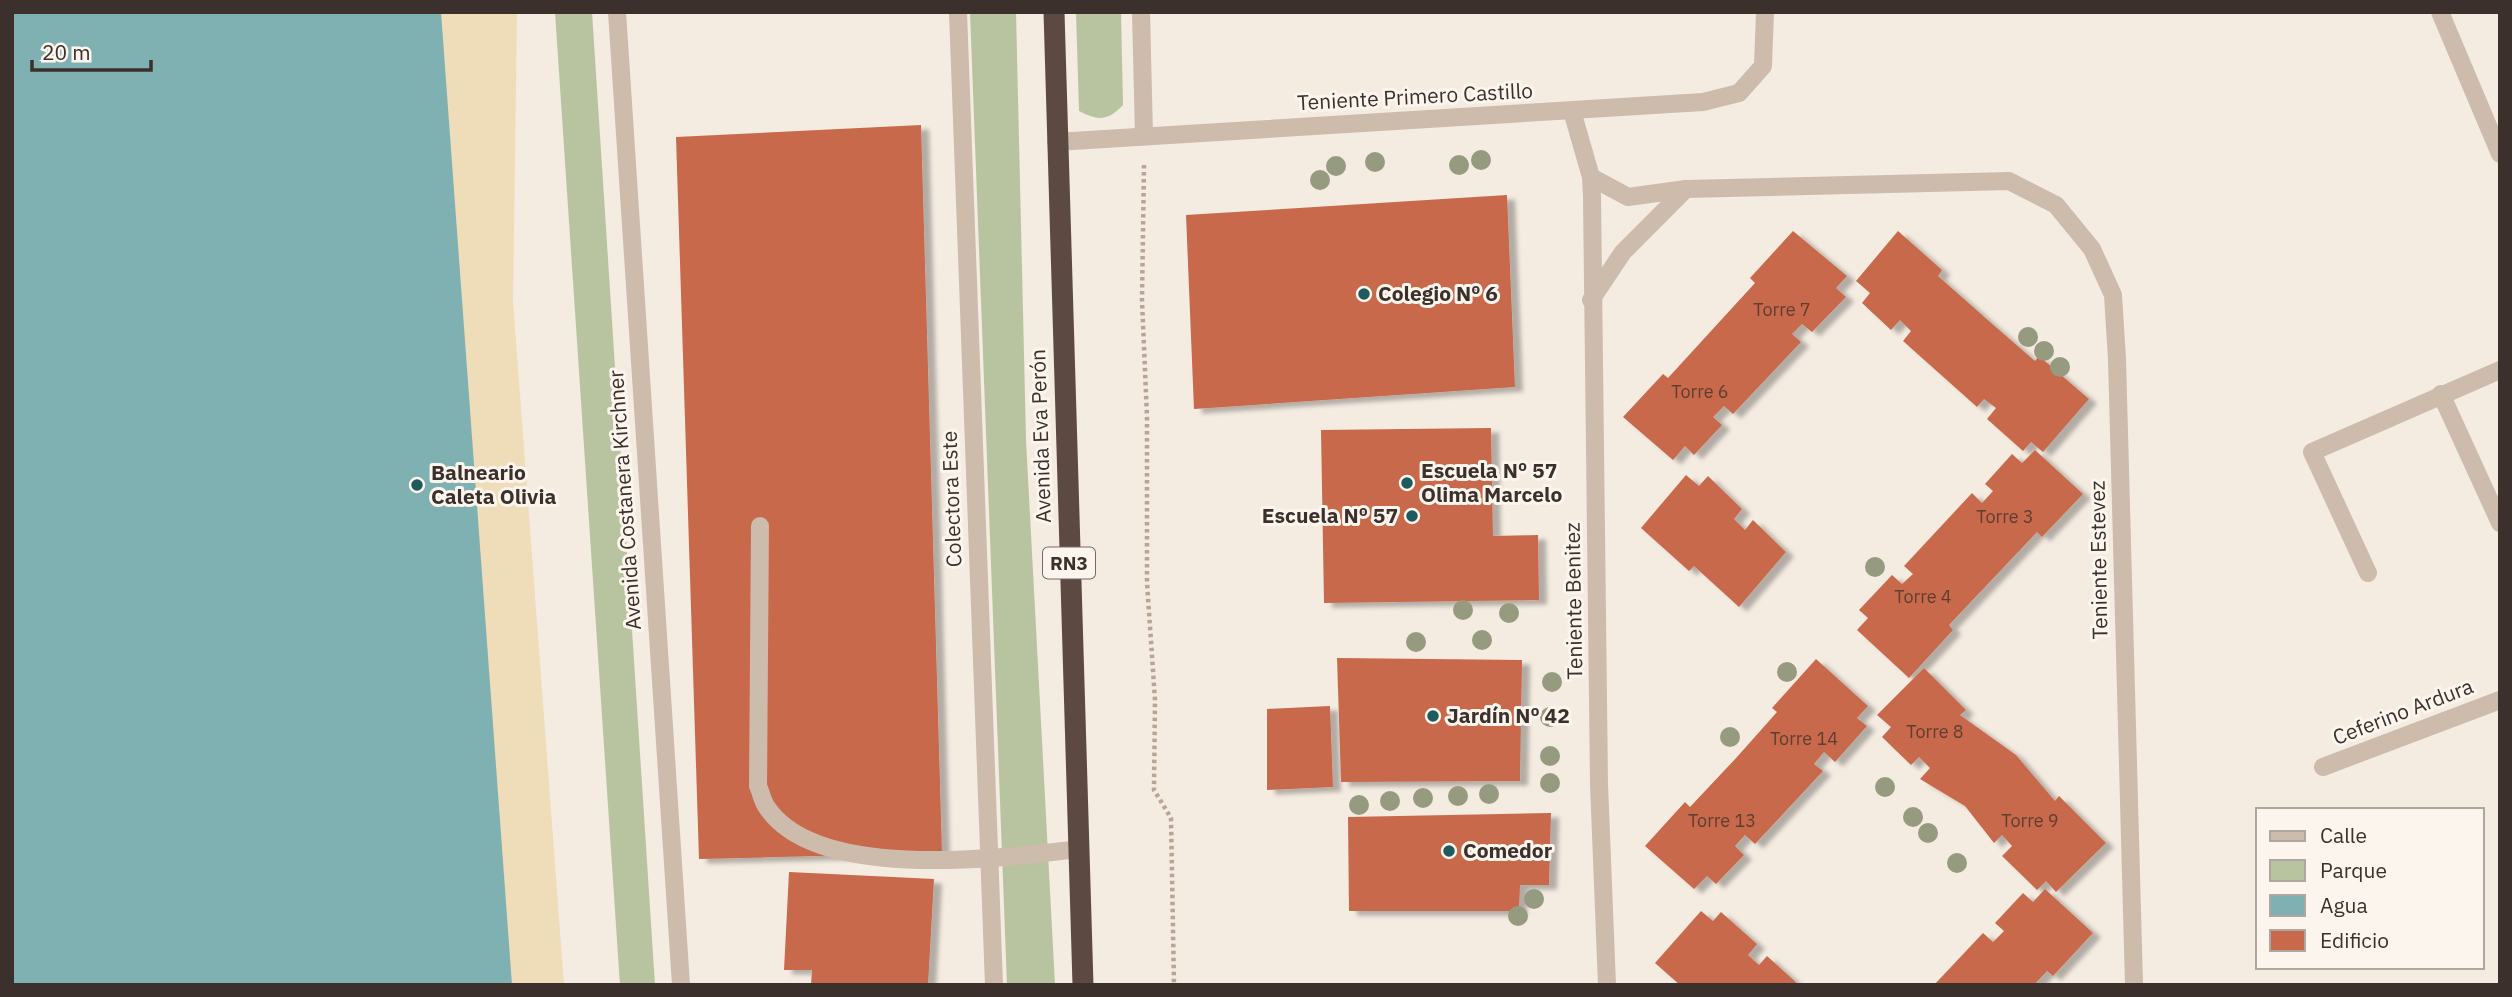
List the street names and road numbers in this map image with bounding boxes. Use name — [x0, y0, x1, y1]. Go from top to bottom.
street label: Teniente Primero Castillo — [1296, 76, 1534, 116]
street label: Avenida Eva Perón — [1023, 349, 1057, 523]
street label: Avenida Costanera Kirchner — [601, 369, 647, 631]
street label: Colectora Este — [935, 430, 967, 568]
street label: Teniente Estevez — [2083, 480, 2113, 640]
street label: Teniente Benitez — [1558, 522, 1588, 680]
road number: RN3 — [1043, 548, 1095, 578]
street label: Ceferino Ardura — [2328, 671, 2477, 751]

